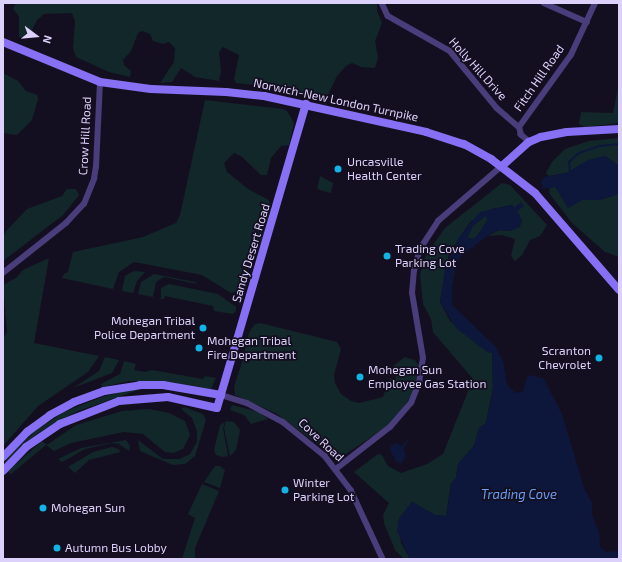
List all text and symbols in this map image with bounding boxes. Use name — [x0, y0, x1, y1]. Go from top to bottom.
north arrow — [16, 16, 56, 56]
text: N — [41, 34, 55, 45]
street label: Holly Hill Drive — [446, 34, 510, 104]
street label: Fitch Hill Road — [511, 42, 567, 114]
street label: Norwich-New London Turnpike — [252, 75, 420, 125]
street label: Crow Hill Road — [76, 96, 94, 176]
place label: Uncasville Health Center — [347, 155, 422, 183]
marker: Uncasville Health Center — [332, 163, 344, 175]
street label: Sandy Desert Road — [229, 202, 273, 304]
place label: Trading Cove Parking Lot — [395, 242, 465, 270]
marker: Trading Cove Parking Lot — [382, 251, 392, 261]
place label: Mohegan Tribal Police Department — [94, 314, 195, 342]
marker: Mohegan Tribal Police Department — [198, 323, 208, 333]
place label: Mohegan Tribal Fire Department — [207, 334, 296, 362]
marker: Mohegan Tribal Fire Department — [194, 343, 204, 353]
place label: Scranton Chevrolet — [538, 344, 591, 372]
marker: Scranton Chevrolet — [594, 353, 604, 363]
place label: Mohegan Sun Employee Gas Station — [368, 363, 486, 391]
marker: Mohegan Sun Employee Gas Station — [355, 372, 365, 382]
street label: Cove Road — [295, 415, 347, 465]
place label: Winter Parking Lot — [293, 476, 354, 504]
marker: Winter Parking Lot — [280, 485, 290, 495]
water label: Trading Cove — [481, 486, 557, 502]
place label: Mohegan Sun — [51, 501, 125, 515]
marker: Mohegan Sun — [38, 503, 48, 513]
place label: Autumn Bus Lobby — [65, 541, 167, 555]
marker: Autumn Bus Lobby — [52, 543, 62, 553]

